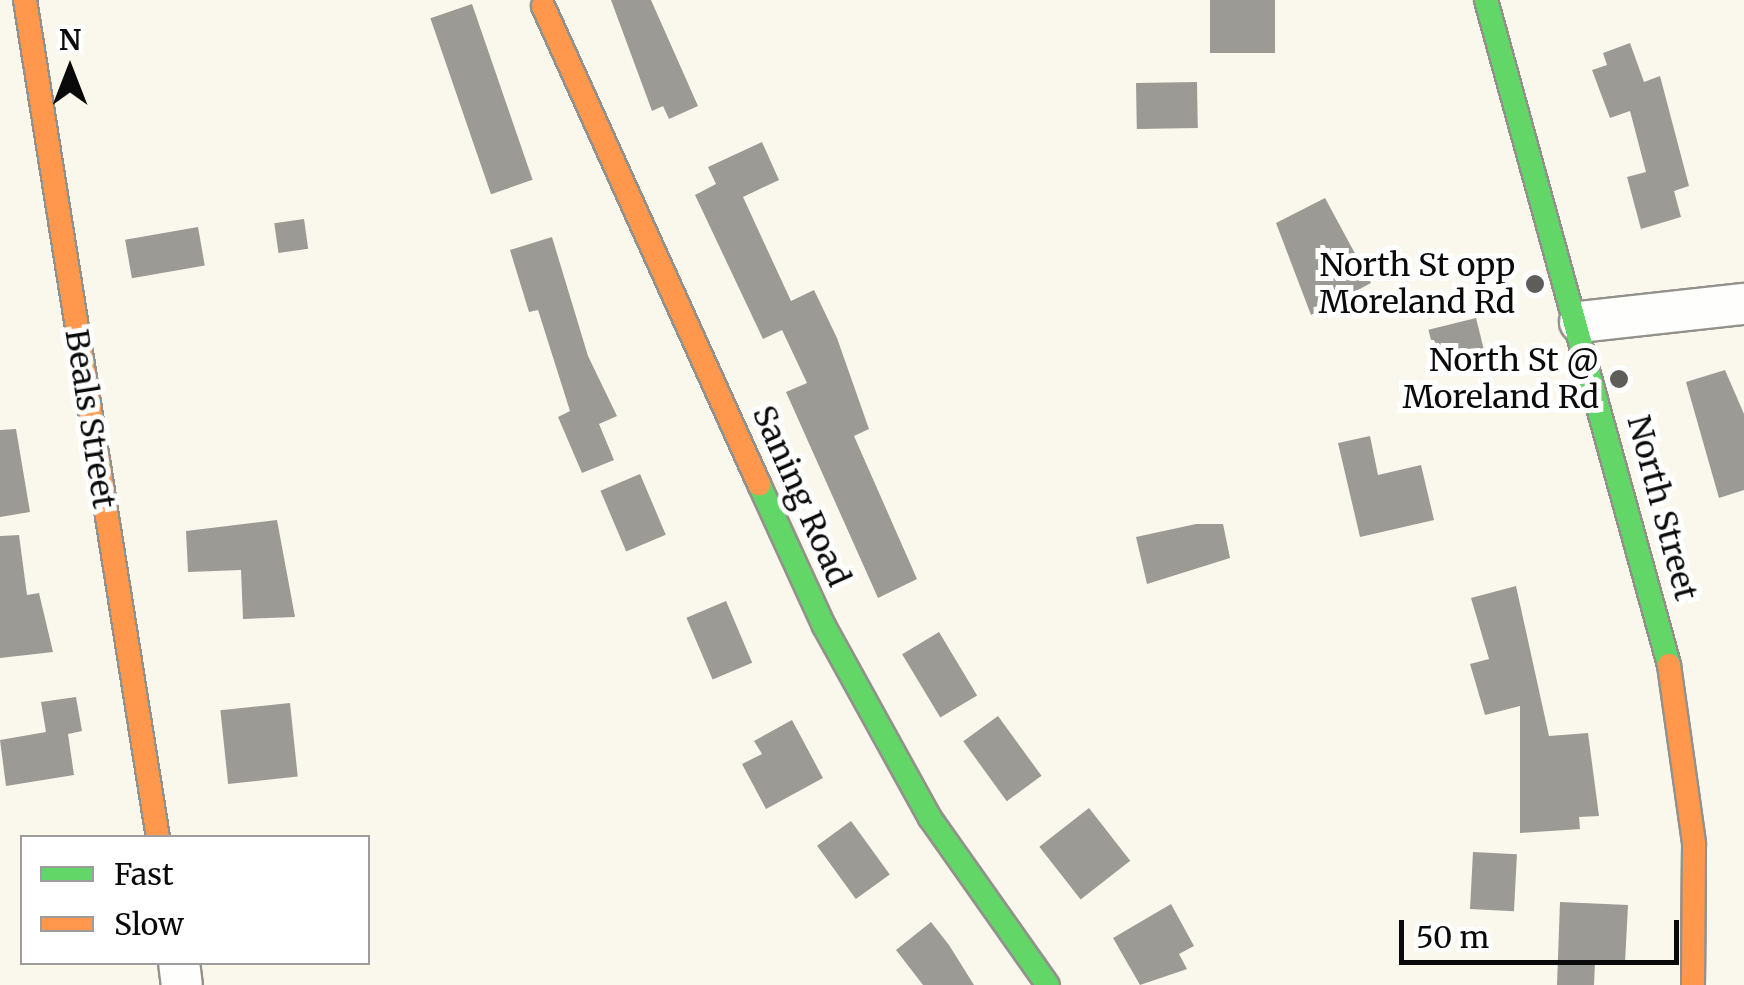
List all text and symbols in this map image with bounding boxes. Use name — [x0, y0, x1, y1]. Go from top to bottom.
north arrow — [20, 20, 120, 120]
text: N — [59, 22, 81, 58]
place label: North St opp Moreland Rd — [1318, 247, 1515, 322]
marker: North St opp Moreland Rd — [1524, 273, 1546, 295]
street label: Beals Street — [57, 327, 123, 511]
place label: North St @ Moreland Rd — [1402, 342, 1599, 417]
marker: North St @ Moreland Rd — [1608, 368, 1630, 390]
street label: Saning Road — [744, 400, 858, 592]
street label: North Street — [1619, 411, 1705, 605]
legend — [20, 835, 370, 965]
text: Fast — [114, 855, 174, 893]
scale bar — [1404, 900, 1684, 962]
text: Slow — [114, 905, 184, 943]
text: 50 m — [1416, 918, 1489, 956]

